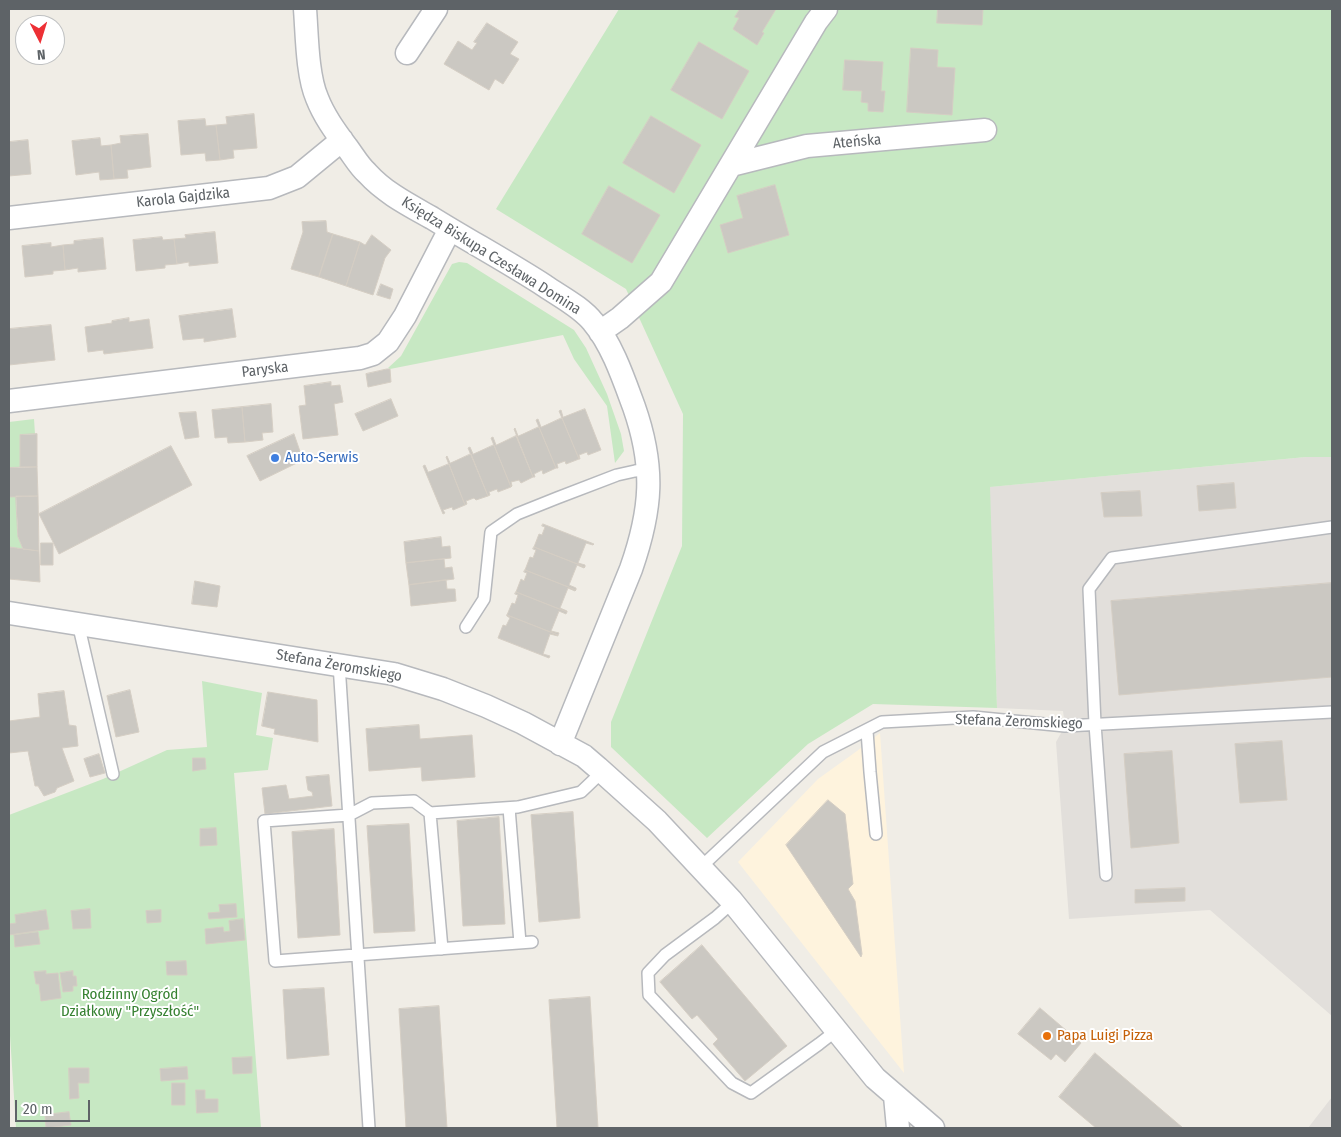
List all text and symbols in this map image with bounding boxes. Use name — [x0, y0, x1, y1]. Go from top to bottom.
north arrow — [15, 15, 65, 65]
text: N — [36, 46, 46, 63]
street label: Ateńska — [832, 131, 882, 153]
street label: Karola Gajdzika — [135, 184, 231, 212]
street label: Księdza Biskupa Czesława Domina — [398, 193, 584, 319]
street label: Paryska — [241, 358, 289, 382]
place label: Auto-Serwis — [285, 449, 358, 467]
marker: Auto-Serwis — [269, 452, 281, 464]
street label: Stefana Żeromskiego — [275, 646, 403, 686]
street label: Stefana Żeromskiego — [955, 711, 1083, 733]
park label: Rodzinny Ogród Działkowy "Przyszłość" — [61, 986, 199, 1021]
place label: Papa Luigi Pizza — [1057, 1027, 1153, 1045]
marker: Papa Luigi Pizza — [1041, 1030, 1053, 1042]
scale bar — [18, 1090, 92, 1122]
text: 20 m — [23, 1100, 53, 1118]

